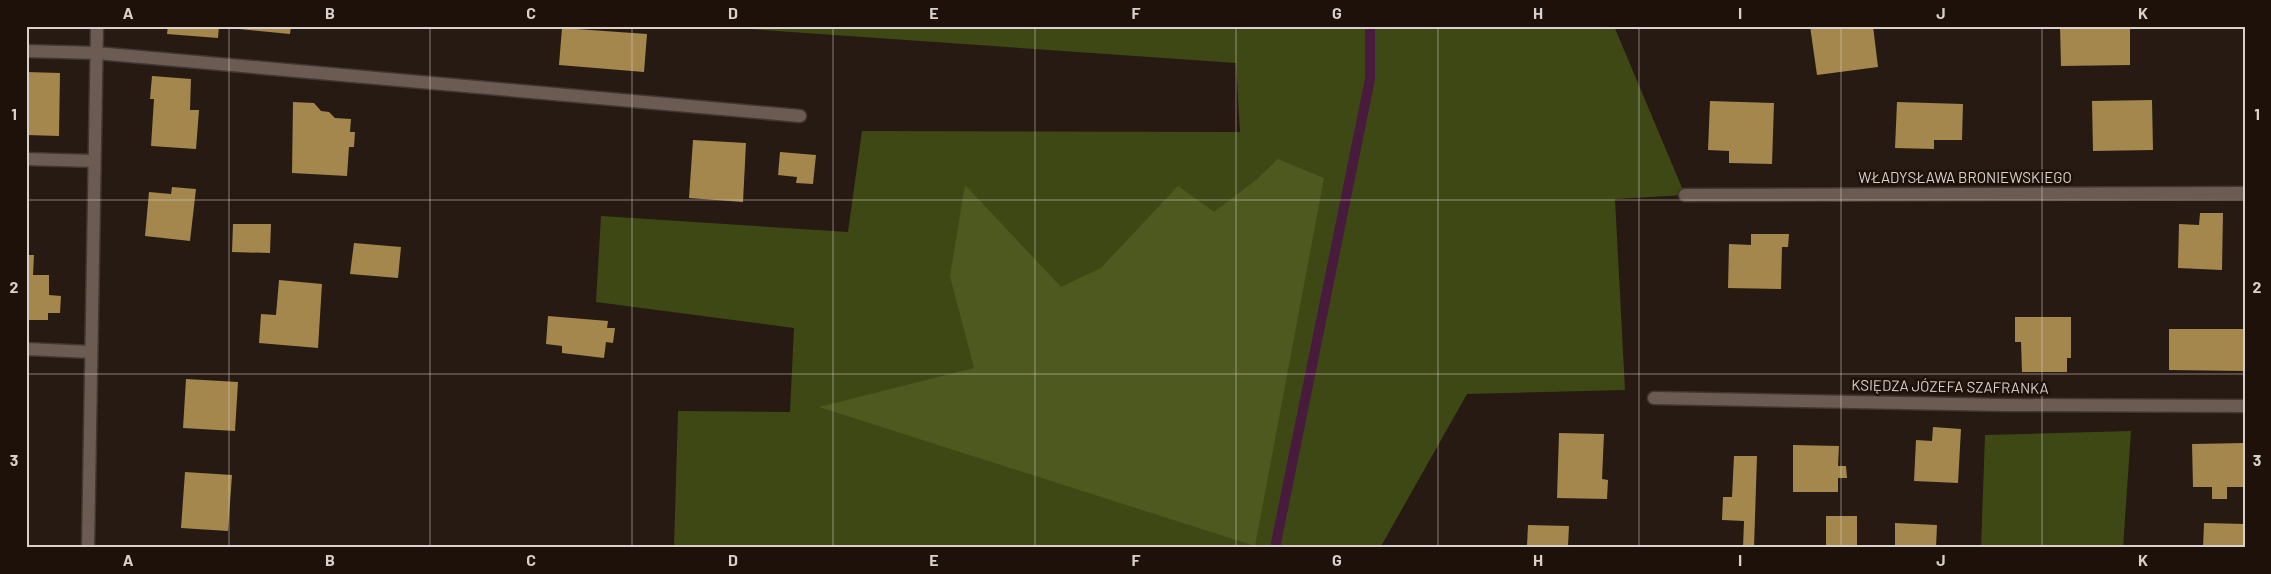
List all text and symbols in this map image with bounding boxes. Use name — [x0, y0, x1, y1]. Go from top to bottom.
text: A — [123, 3, 134, 22]
text: B — [325, 3, 335, 22]
text: C — [526, 3, 536, 22]
text: D — [728, 3, 738, 22]
text: E — [929, 3, 939, 22]
text: F — [1132, 3, 1141, 22]
text: G — [1332, 3, 1342, 22]
text: H — [1533, 3, 1543, 22]
text: I — [1738, 3, 1742, 22]
text: J — [1936, 3, 1946, 22]
text: K — [2138, 3, 2148, 22]
text: 1 — [11, 104, 17, 123]
text: 1 — [2254, 104, 2260, 123]
street label: WŁADYSŁAWA BRONIEWSKIEGO — [1858, 168, 2072, 186]
text: 2 — [10, 277, 19, 296]
text: 2 — [2253, 277, 2262, 296]
street label: KSIĘDZA JÓZEFA SZAFRANKA — [1851, 375, 2049, 397]
text: 3 — [10, 450, 18, 469]
text: 3 — [2253, 450, 2261, 469]
text: A — [123, 550, 134, 569]
text: B — [325, 550, 335, 569]
text: C — [526, 550, 536, 569]
text: D — [728, 550, 738, 569]
text: E — [929, 550, 939, 569]
text: F — [1132, 550, 1141, 569]
text: G — [1332, 550, 1342, 569]
text: H — [1533, 550, 1543, 569]
text: I — [1738, 550, 1742, 569]
text: J — [1936, 550, 1946, 569]
text: K — [2138, 550, 2148, 569]

